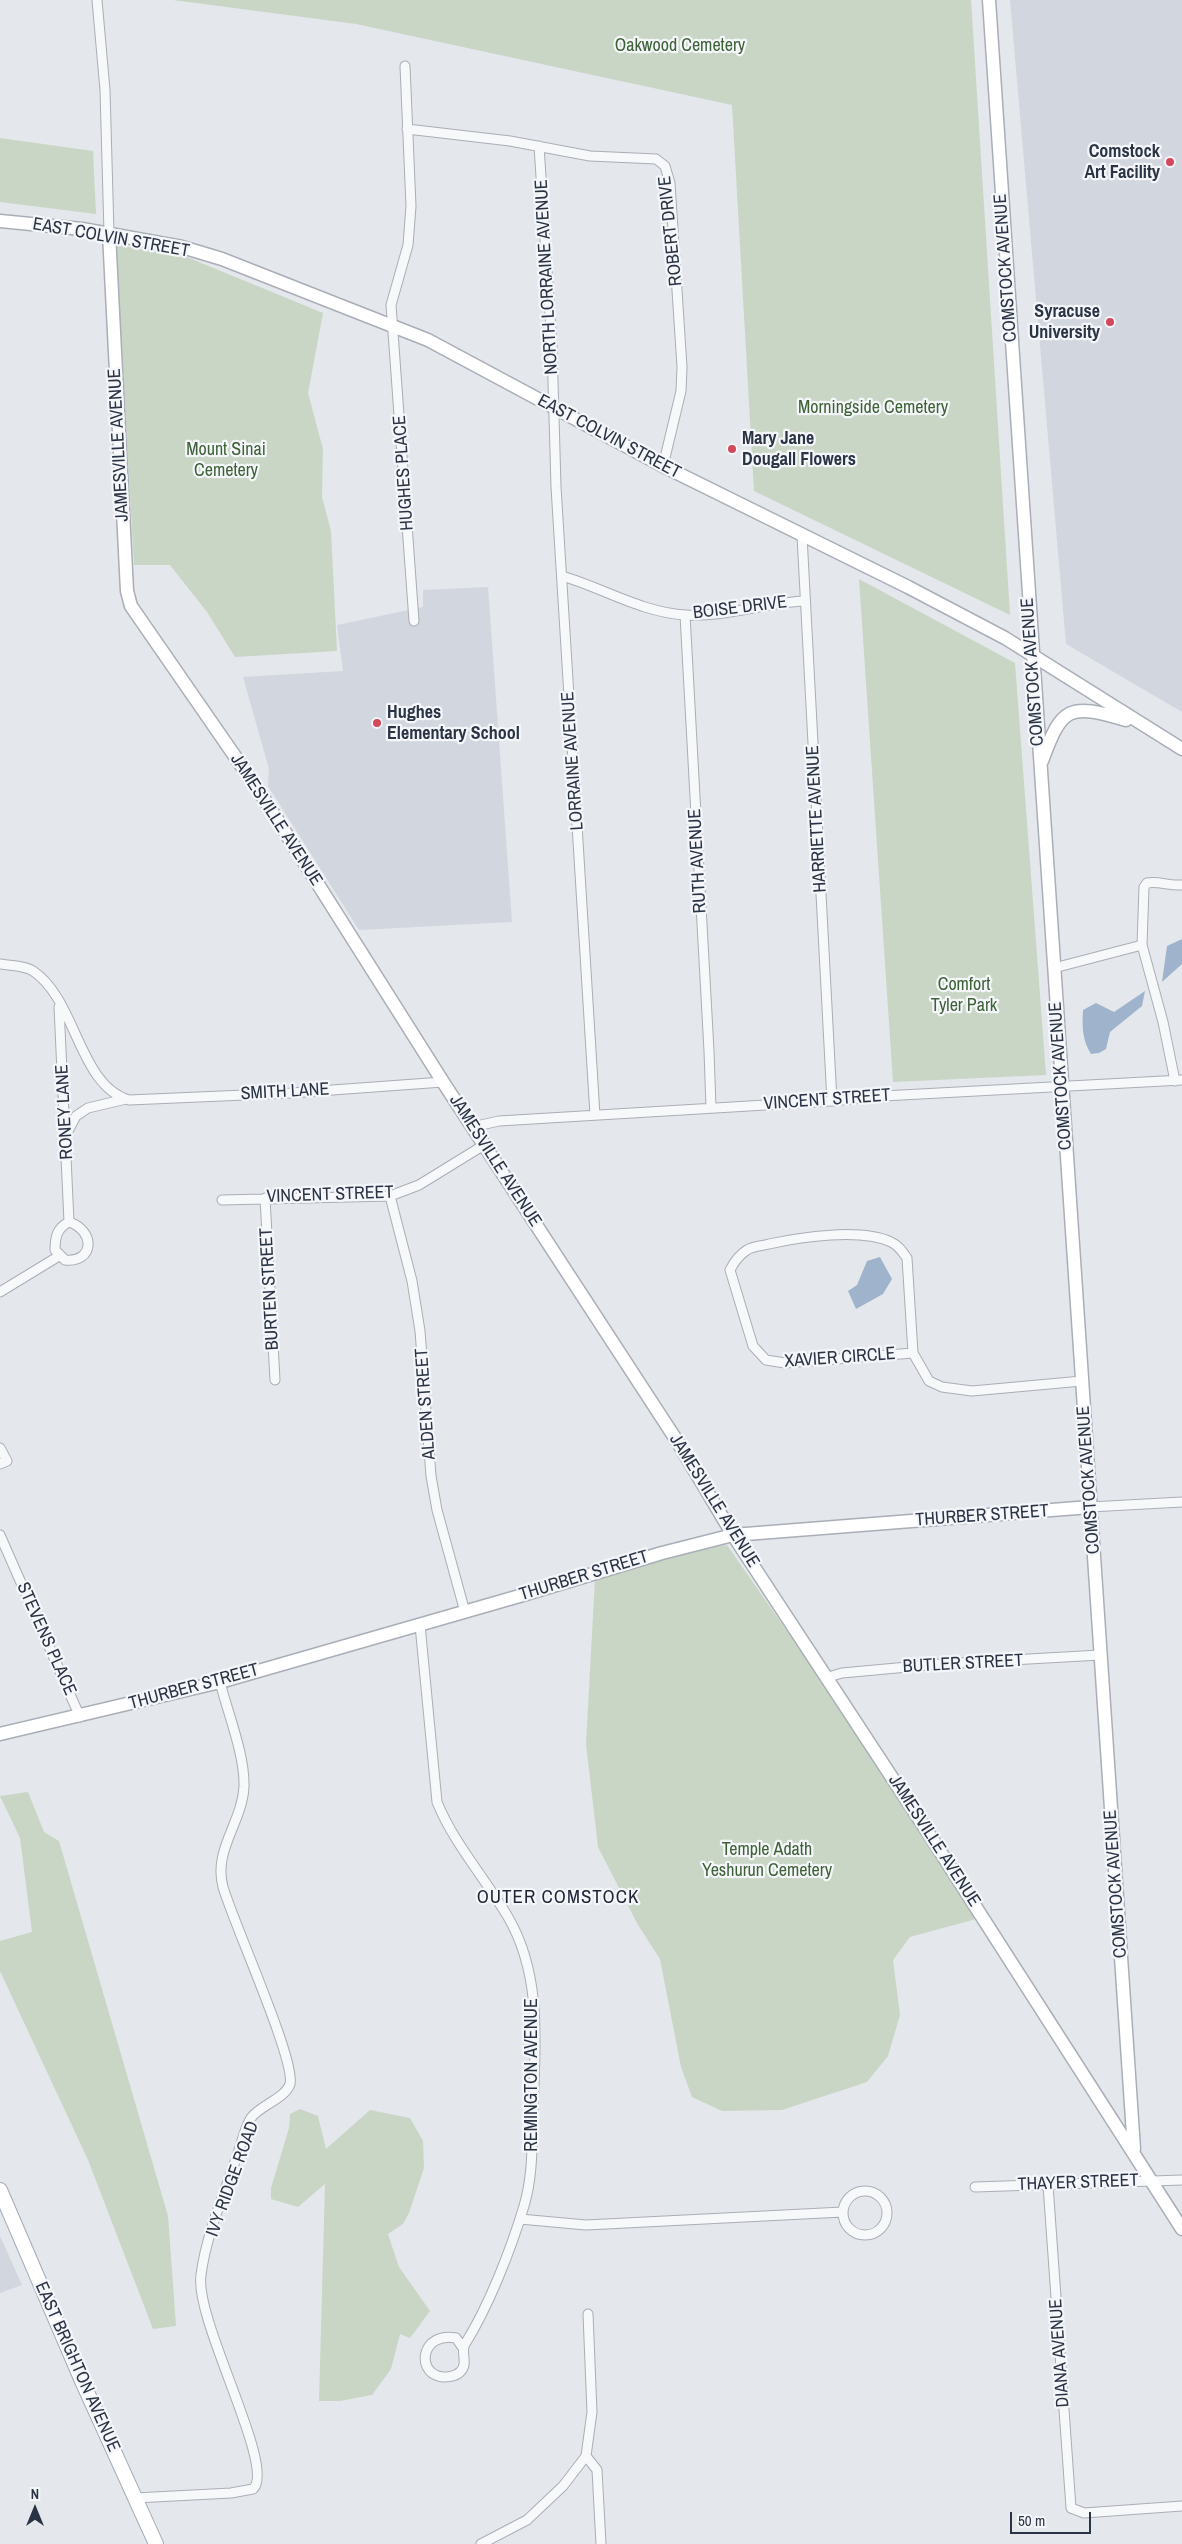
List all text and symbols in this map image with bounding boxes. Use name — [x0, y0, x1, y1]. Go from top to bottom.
park label: Oakwood Cemetery — [615, 35, 745, 57]
place label: Comstock Art Facility — [1084, 141, 1160, 183]
marker: Comstock Art Facility — [1164, 156, 1176, 168]
street label: ROBERT DRIVE — [654, 175, 688, 287]
street label: NORTH LORRAINE AVENUE — [531, 179, 563, 375]
street label: COMSTOCK AVENUE — [990, 193, 1022, 343]
street label: EAST COLVIN STREET — [31, 214, 191, 262]
place label: Syracuse University — [1029, 301, 1100, 344]
marker: Syracuse University — [1104, 316, 1116, 328]
street label: JAMESVILLE AVENUE — [104, 368, 134, 522]
street label: EAST COLVIN STREET — [534, 390, 684, 484]
park label: Morningside Cemetery — [798, 397, 948, 419]
street label: HUGHES PLACE — [389, 415, 419, 531]
place label: Mary Jane Dougall Flowers — [742, 428, 856, 470]
park label: Mount Sinai Cemetery — [186, 439, 266, 482]
marker: Mary Jane Dougall Flowers — [726, 443, 738, 455]
street label: BOISE DRIVE — [692, 592, 788, 624]
street label: COMSTOCK AVENUE — [1017, 597, 1049, 747]
street label: LORRAINE AVENUE — [557, 691, 589, 831]
place label: Hughes Elementary School — [387, 702, 520, 744]
marker: Hughes Elementary School — [371, 717, 383, 729]
street label: HARRIETTE AVENUE — [802, 745, 832, 893]
street label: JAMESVILLE AVENUE — [225, 750, 327, 890]
street label: RUTH AVENUE — [684, 808, 712, 914]
park label: Comfort Tyler Park — [931, 974, 997, 1016]
street label: COMSTOCK AVENUE — [1045, 1001, 1077, 1151]
street label: RONEY LANE — [52, 1064, 78, 1160]
street label: SMITH LANE — [240, 1079, 330, 1105]
street label: VINCENT STREET — [763, 1085, 891, 1115]
street label: JAMESVILLE AVENUE — [444, 1091, 546, 1231]
street label: VINCENT STREET — [266, 1182, 394, 1208]
street label: BURTEN STREET — [256, 1227, 284, 1351]
street label: XAVIER CIRCLE — [784, 1343, 896, 1373]
street label: ALDEN STREET — [411, 1348, 441, 1460]
street label: COMSTOCK AVENUE — [1073, 1405, 1105, 1555]
street label: JAMESVILLE AVENUE — [664, 1430, 764, 1572]
street label: THURBER STREET — [915, 1501, 1049, 1531]
street label: THURBER STREET — [517, 1546, 651, 1606]
street label: STEVENS PLACE — [11, 1579, 81, 1699]
street label: BUTLER STREET — [902, 1650, 1024, 1678]
street label: THURBER STREET — [127, 1659, 261, 1715]
street label: JAMESVILLE AVENUE — [883, 1771, 985, 1911]
street label: COMSTOCK AVENUE — [1100, 1809, 1132, 1959]
park label: Temple Adath Yeshurun Cemetery — [702, 1839, 832, 1882]
district label: OUTER COMSTOCK — [475, 1887, 641, 1909]
street label: REMINGTON AVENUE — [521, 1998, 543, 2152]
street label: IVY RIDGE ROAD — [202, 2118, 264, 2240]
street label: THAYER STREET — [1017, 2170, 1139, 2196]
street label: EAST BRIGHTON AVENUE — [30, 2279, 124, 2455]
street label: DIANA AVENUE — [1045, 2298, 1075, 2408]
north arrow — [10, 2484, 60, 2534]
text: N — [31, 2485, 39, 2503]
scale bar — [1012, 2502, 1093, 2534]
text: 50 m — [1018, 2510, 1045, 2531]

